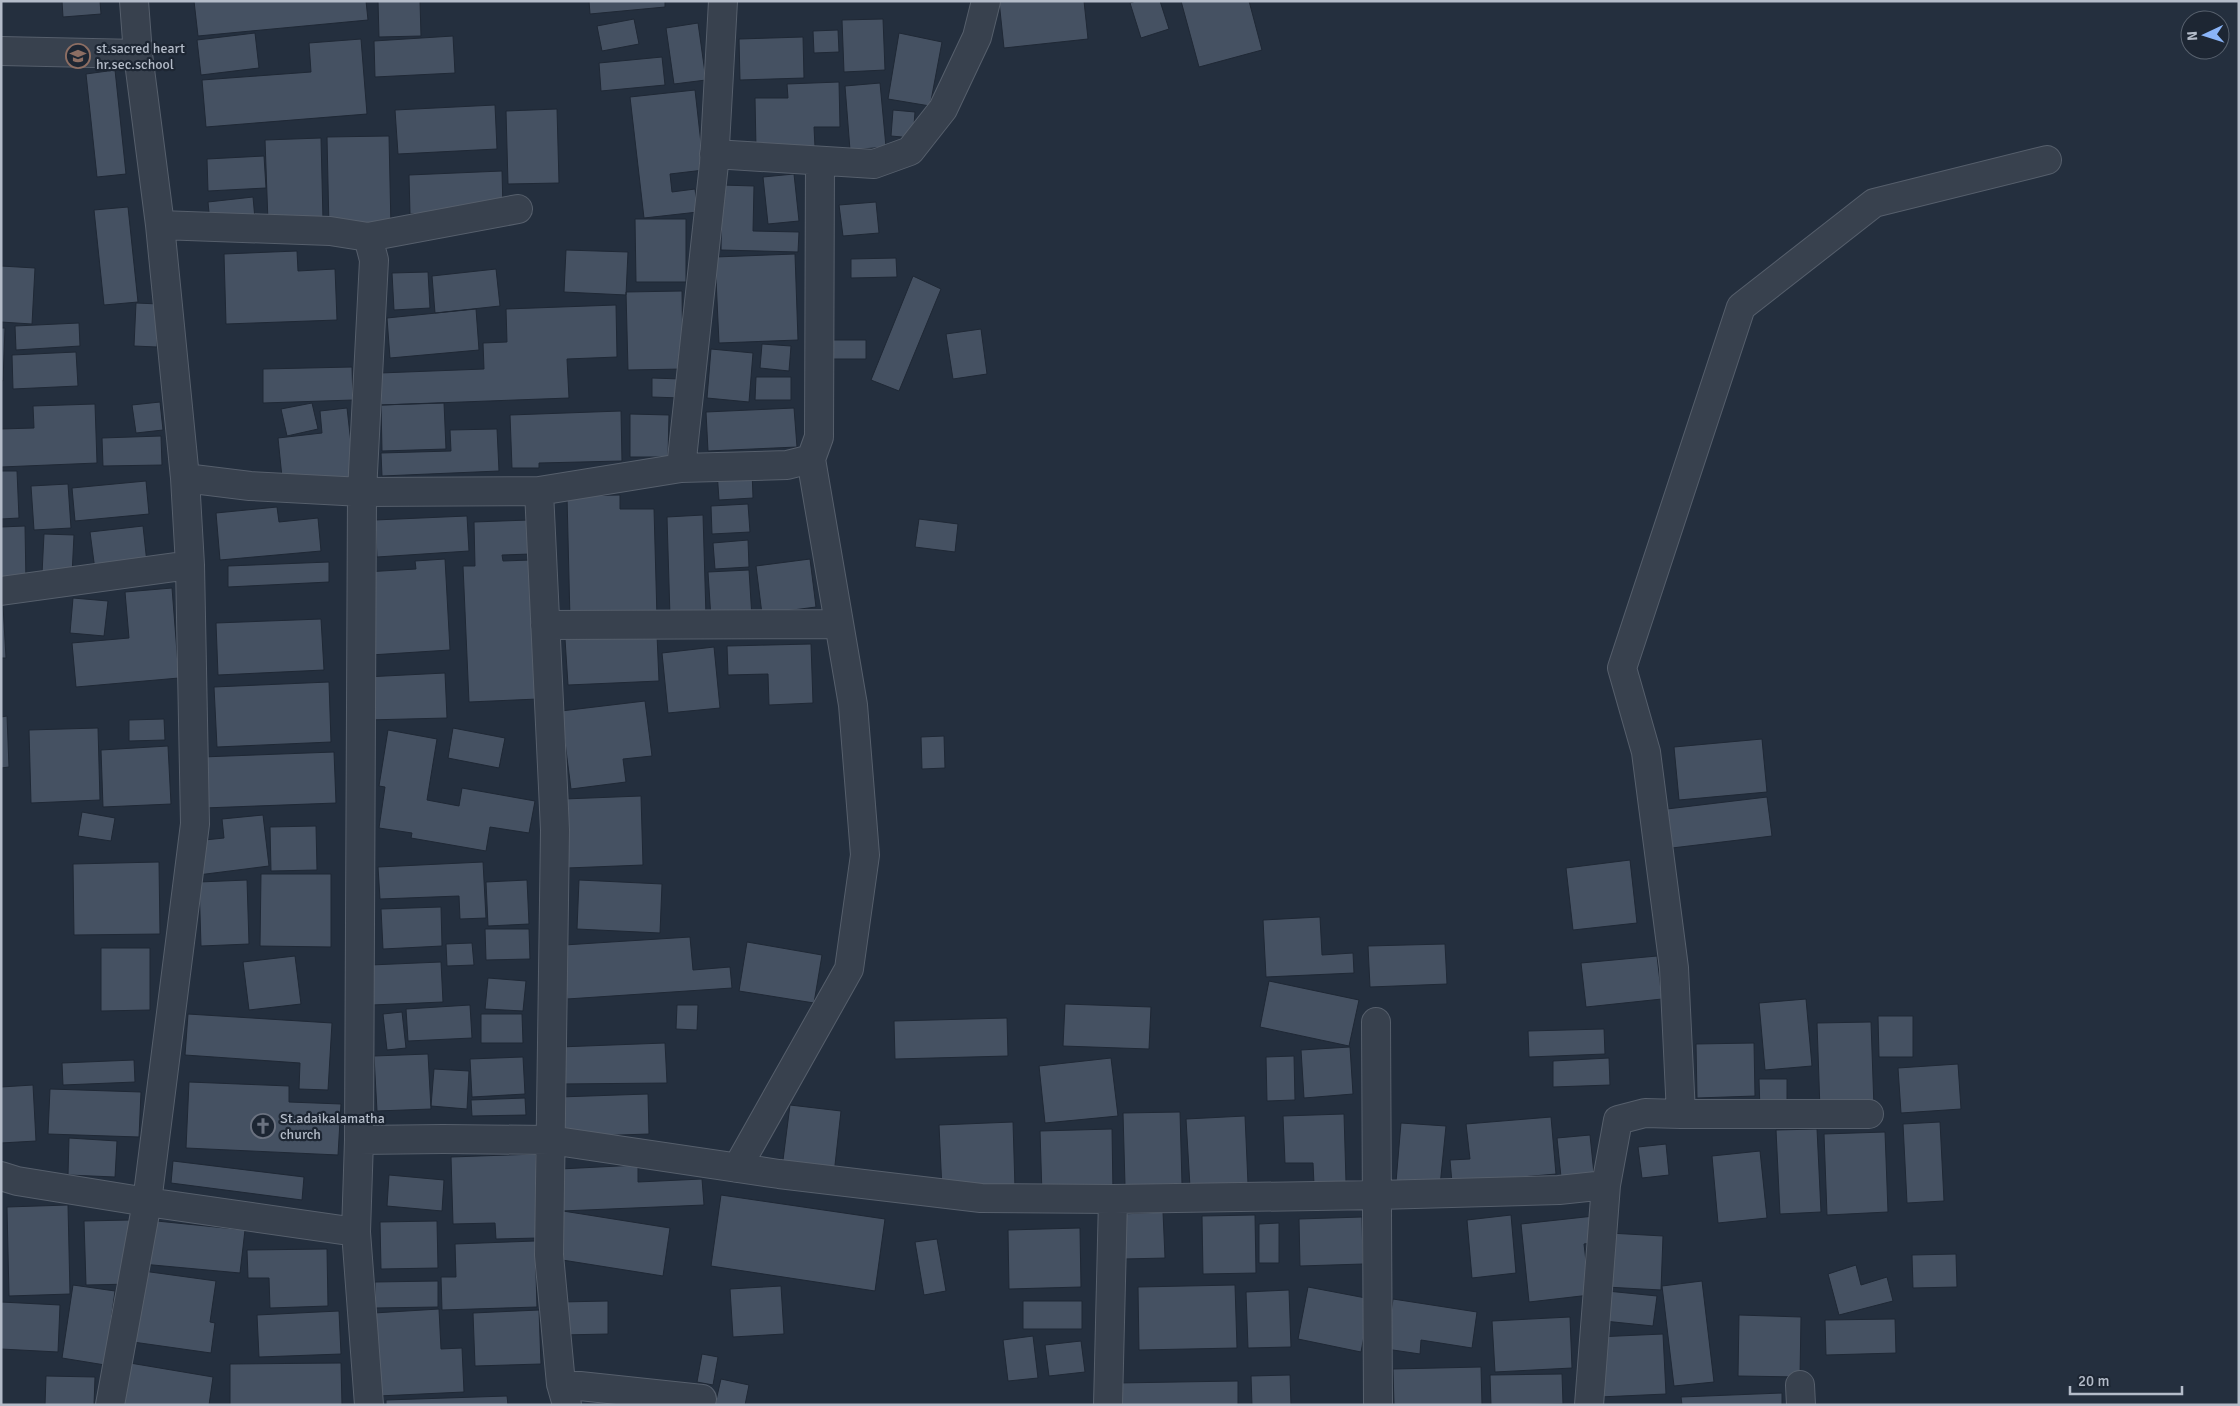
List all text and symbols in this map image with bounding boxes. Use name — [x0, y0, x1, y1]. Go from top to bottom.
north arrow — [2180, 10, 2230, 60]
text: N — [2184, 30, 2201, 41]
place label: st.sacred heart hr.sec.school — [96, 40, 185, 73]
school or university icon: st.sacred heart hr.sec.school — [65, 43, 91, 69]
place label: St.adaikalamatha church — [280, 1110, 385, 1143]
church icon: St.adaikalamatha church — [250, 1113, 276, 1139]
scale bar — [2070, 1364, 2182, 1396]
text: 20 m — [2078, 1372, 2109, 1390]

